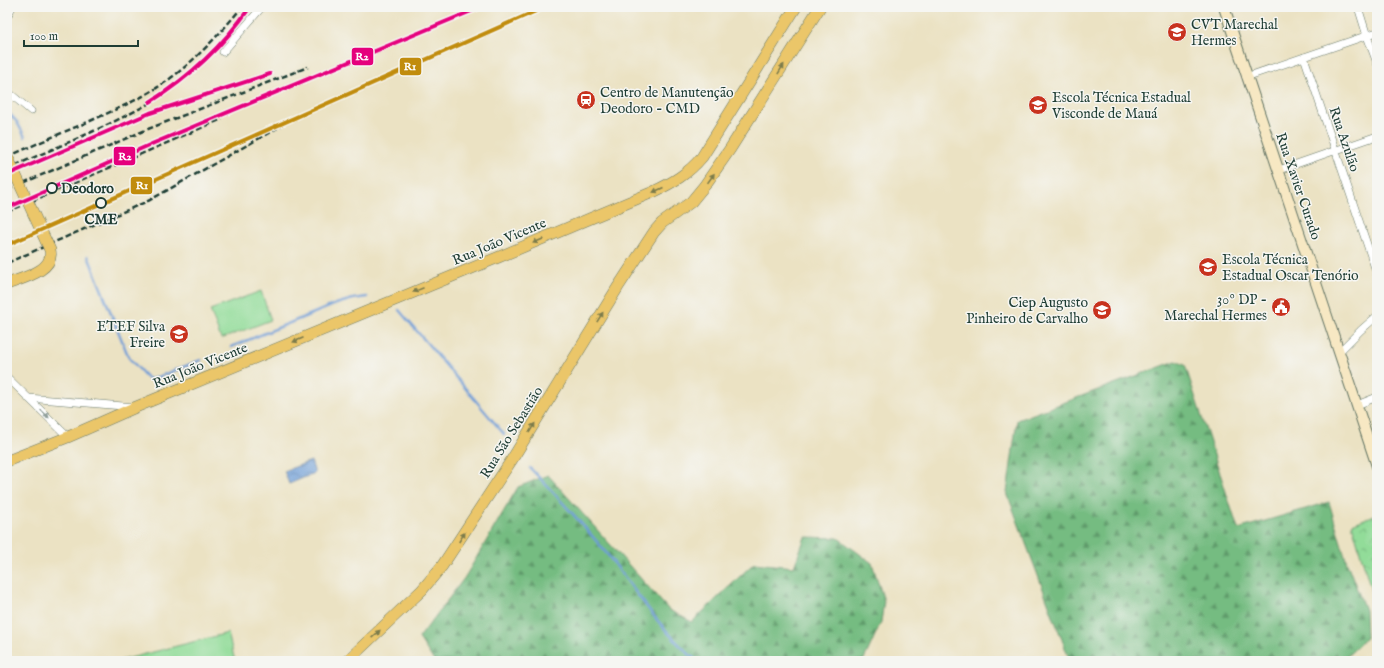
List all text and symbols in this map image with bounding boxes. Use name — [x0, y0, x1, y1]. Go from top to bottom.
place label: CVT Marechal Hermes — [1191, 16, 1278, 50]
school or university icon: CVT Marechal Hermes — [1166, 21, 1188, 43]
scale bar — [24, 22, 138, 48]
text: 100 m — [30, 29, 58, 44]
line badge: R2 — [351, 47, 374, 66]
text: R2 — [355, 50, 370, 64]
line badge: R1 — [399, 57, 422, 76]
text: R1 — [404, 60, 416, 74]
one-way arrow — [777, 63, 785, 74]
place label: Centro de Manutenção Deodoro - CMD — [600, 84, 734, 118]
station icon: Centro de Manutenção Deodoro - CMD — [575, 89, 597, 111]
place label: Escola Técnica Estadual Visconde de Mauá — [1051, 89, 1191, 123]
school or university icon: Escola Técnica Estadual Visconde de Mauá — [1027, 94, 1049, 116]
street label: Rua Azulão — [1325, 104, 1364, 175]
street label: Rua Xavier Curado — [1271, 130, 1325, 243]
line badge: R2 — [113, 146, 136, 166]
text: R2 — [118, 150, 133, 164]
one-way arrow — [707, 173, 715, 183]
line badge: R1 — [130, 176, 153, 195]
text: R1 — [136, 179, 148, 193]
place label: Deodoro — [61, 180, 114, 198]
marker: Deodoro — [46, 182, 58, 194]
one-way arrow — [652, 187, 663, 193]
marker: CME — [95, 197, 107, 209]
place label: CME — [85, 211, 118, 229]
street label: Rua João Vicente — [450, 214, 550, 270]
one-way arrow — [531, 238, 543, 244]
place label: Escola Técnica Estadual Oscar Tenório — [1222, 251, 1359, 285]
school or university icon: Escola Técnica Estadual Oscar Tenório — [1197, 256, 1219, 278]
one-way arrow — [411, 288, 423, 294]
place label: 30º DP - Marechal Hermes — [1164, 291, 1267, 325]
place label: Ciep Augusto Pinheiro de Carvalho — [966, 294, 1088, 328]
public building icon: 30º DP - Marechal Hermes — [1270, 296, 1292, 318]
school or university icon: Ciep Augusto Pinheiro de Carvalho — [1091, 299, 1113, 321]
one-way arrow — [596, 311, 603, 323]
place label: ETEF Silva Freire — [97, 318, 166, 352]
school or university icon: ETEF Silva Freire — [168, 323, 190, 345]
one-way arrow — [291, 338, 303, 344]
street label: Rua João Vicente — [150, 339, 251, 393]
street label: Rua São Sebastião — [476, 383, 548, 482]
one-way arrow — [40, 409, 50, 419]
one-way arrow — [528, 422, 535, 434]
one-way arrow — [458, 532, 465, 543]
one-way arrow — [371, 630, 381, 639]

